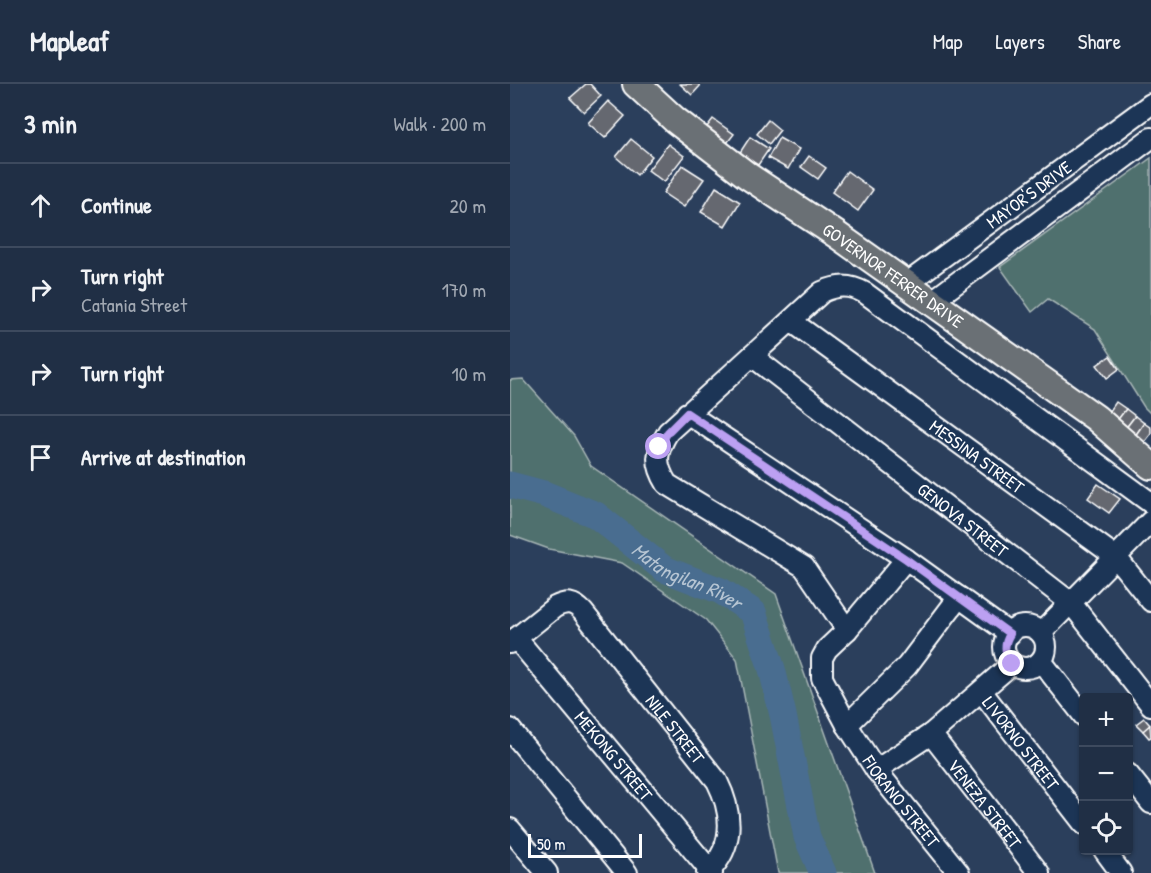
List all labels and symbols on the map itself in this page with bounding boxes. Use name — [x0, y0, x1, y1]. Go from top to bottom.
street label: MAYOR'S DRIVE — [981, 154, 1076, 234]
street label: GOVERNOR FERRER DRIVE — [818, 217, 969, 333]
street label: MESSINA STREET — [925, 413, 1030, 499]
route start — [645, 433, 671, 459]
street label: GENOVA STREET — [913, 476, 1014, 563]
water label: Matangilan River — [627, 536, 750, 616]
route end — [998, 650, 1024, 676]
street label: NILE STREET — [640, 689, 711, 769]
street label: LIVORNO STREET — [977, 691, 1066, 795]
street label: MEKONG STREET — [569, 705, 659, 806]
street label: FIORANO STREET — [857, 749, 946, 853]
street label: VENEZA STREET — [942, 754, 1028, 854]
scale bar — [528, 831, 642, 858]

